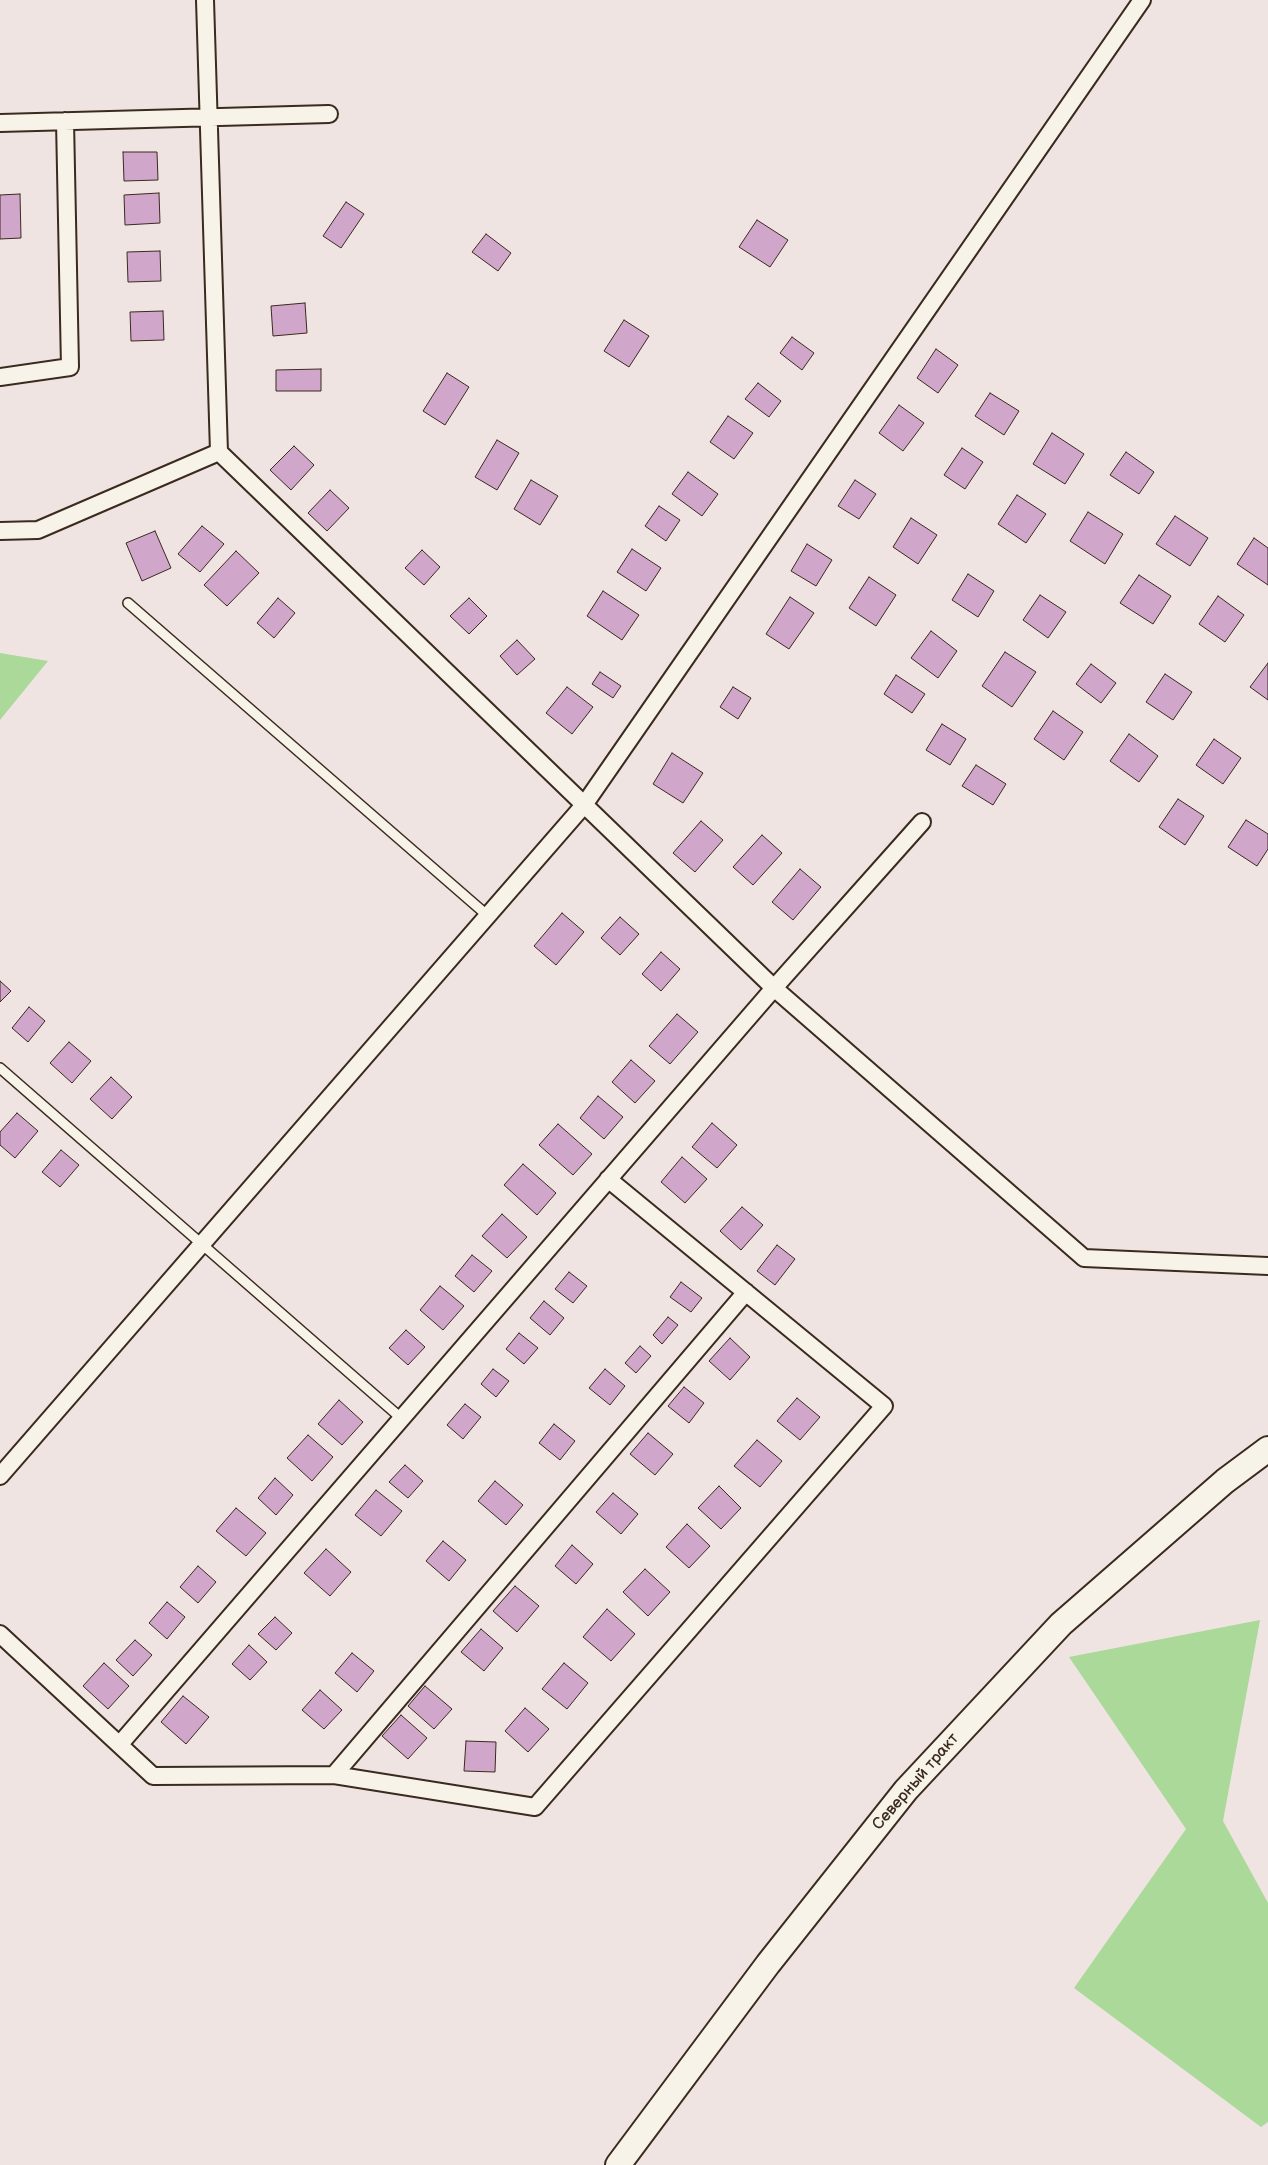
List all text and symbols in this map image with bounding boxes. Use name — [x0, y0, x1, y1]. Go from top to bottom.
street label: Северный тракт — [869, 1730, 963, 1834]

